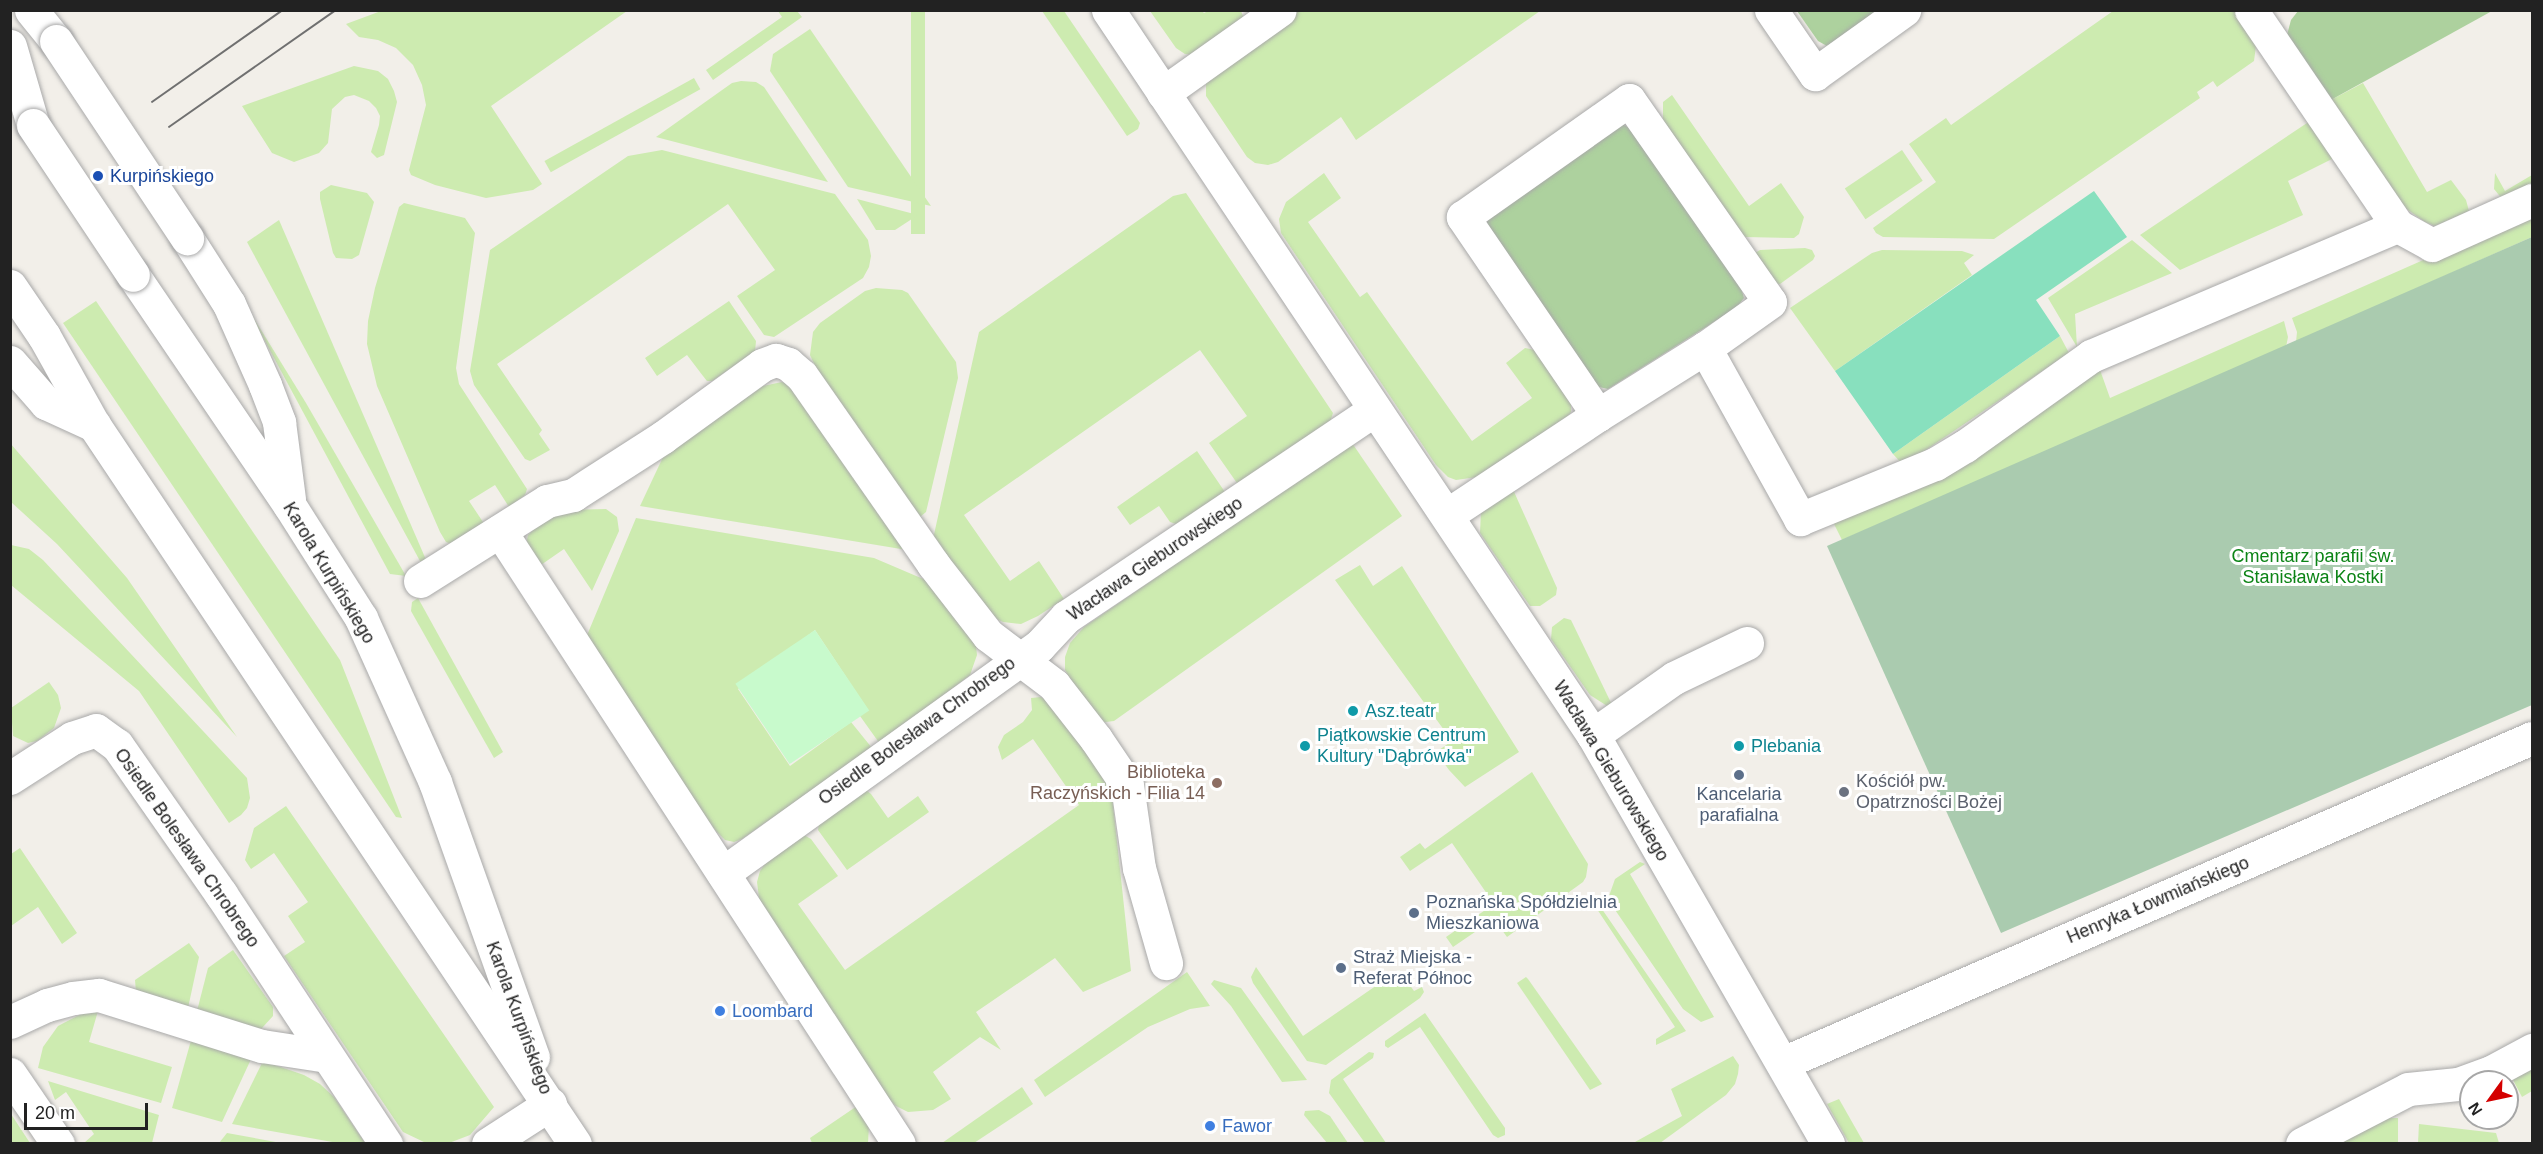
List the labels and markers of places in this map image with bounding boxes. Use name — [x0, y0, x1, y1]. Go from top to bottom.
place label: Kurpińskiego — [110, 165, 214, 187]
marker: Kurpińskiego — [91, 169, 105, 183]
place label: Asz.teatr — [1365, 700, 1436, 722]
marker: Asz.teatr — [1346, 704, 1360, 718]
place label: Piątkowskie Centrum Kultury "Dąbrówka" — [1317, 725, 1486, 768]
place label: Plebania — [1751, 735, 1821, 757]
marker: Piątkowskie Centrum Kultury "Dąbrówka" — [1298, 739, 1312, 753]
marker: Plebania — [1732, 739, 1746, 753]
place label: Biblioteka Raczyńskich - Filia 14 — [1030, 762, 1205, 804]
marker: Kancelaria parafialna — [1732, 768, 1746, 782]
place label: Kościół pw. Opatrzności Bożej — [1856, 771, 2002, 814]
marker: Biblioteka Raczyńskich - Filia 14 — [1210, 776, 1224, 790]
place label: Kancelaria parafialna — [1696, 784, 1782, 826]
marker: Kościół pw. Opatrzności Bożej — [1837, 785, 1851, 799]
place label: Poznańska Spółdzielnia Mieszkaniowa — [1426, 892, 1617, 934]
marker: Poznańska Spółdzielnia Mieszkaniowa — [1407, 906, 1421, 920]
place label: Straż Miejska - Referat Północ — [1353, 947, 1472, 990]
marker: Straż Miejska - Referat Północ — [1334, 961, 1348, 975]
place label: Loombard — [732, 1000, 813, 1022]
marker: Loombard — [713, 1004, 727, 1018]
place label: Fawor — [1222, 1115, 1272, 1137]
marker: Fawor — [1203, 1119, 1217, 1133]

